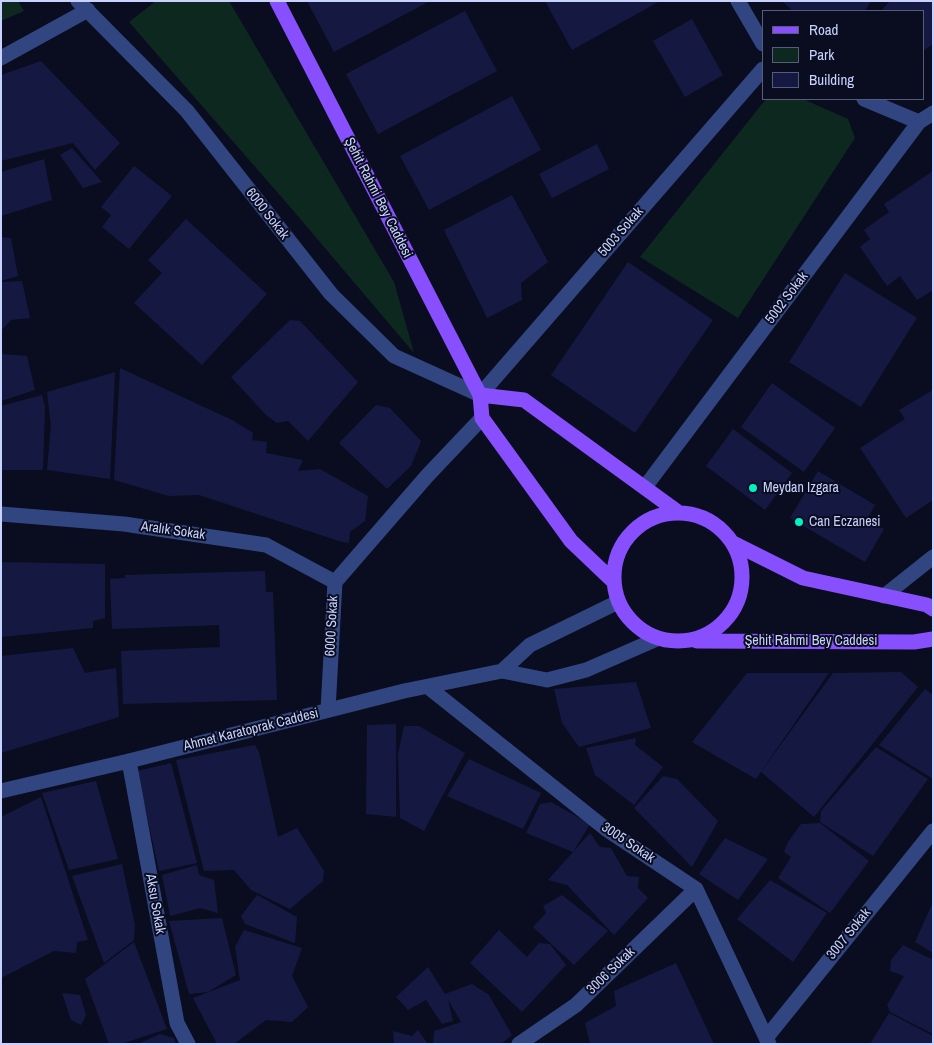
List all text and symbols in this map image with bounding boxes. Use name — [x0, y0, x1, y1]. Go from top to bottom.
legend — [762, 10, 924, 100]
text: Road — [809, 19, 838, 40]
text: Park — [809, 44, 834, 65]
text: Building — [809, 69, 854, 90]
street label: Şehit Rahmi Bey Caddesi — [340, 135, 416, 261]
street label: 6000 Sokak — [242, 185, 292, 243]
street label: 5003 Sokak — [595, 204, 647, 260]
street label: 5002 Sokak — [762, 269, 812, 327]
place label: Meydan Izgara — [763, 480, 839, 496]
marker: Meydan Izgara — [747, 482, 759, 494]
place label: Can Eczanesi — [809, 514, 880, 530]
marker: Can Eczanesi — [793, 516, 805, 528]
street label: Aralık Sokak — [140, 518, 206, 544]
street label: 6000 Sokak — [322, 595, 342, 657]
street label: Şehit Rahmi Bey Caddesi — [745, 633, 877, 649]
street label: Ahmet Karatoprak Caddesi — [182, 705, 320, 755]
street label: 3005 Sokak — [598, 819, 658, 867]
street label: Aksu Sokak — [141, 873, 169, 935]
street label: 3007 Sokak — [823, 905, 875, 963]
street label: 3006 Sokak — [583, 944, 639, 998]

